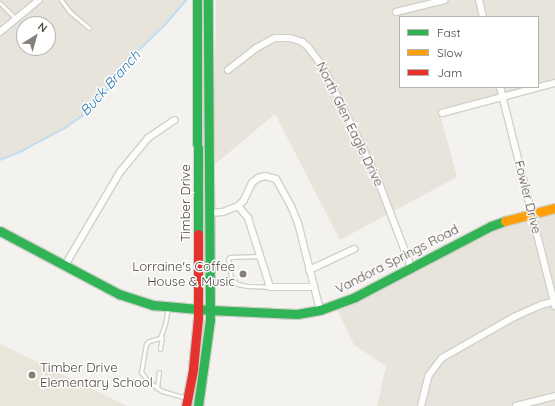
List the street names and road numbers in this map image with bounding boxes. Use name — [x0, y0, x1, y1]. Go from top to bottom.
street label: North Glen Eagle Drive — [313, 59, 387, 189]
street label: Fowler Drive — [511, 159, 545, 235]
street label: Timber Drive — [177, 164, 193, 242]
street label: Vandora Springs Road — [333, 221, 461, 297]

